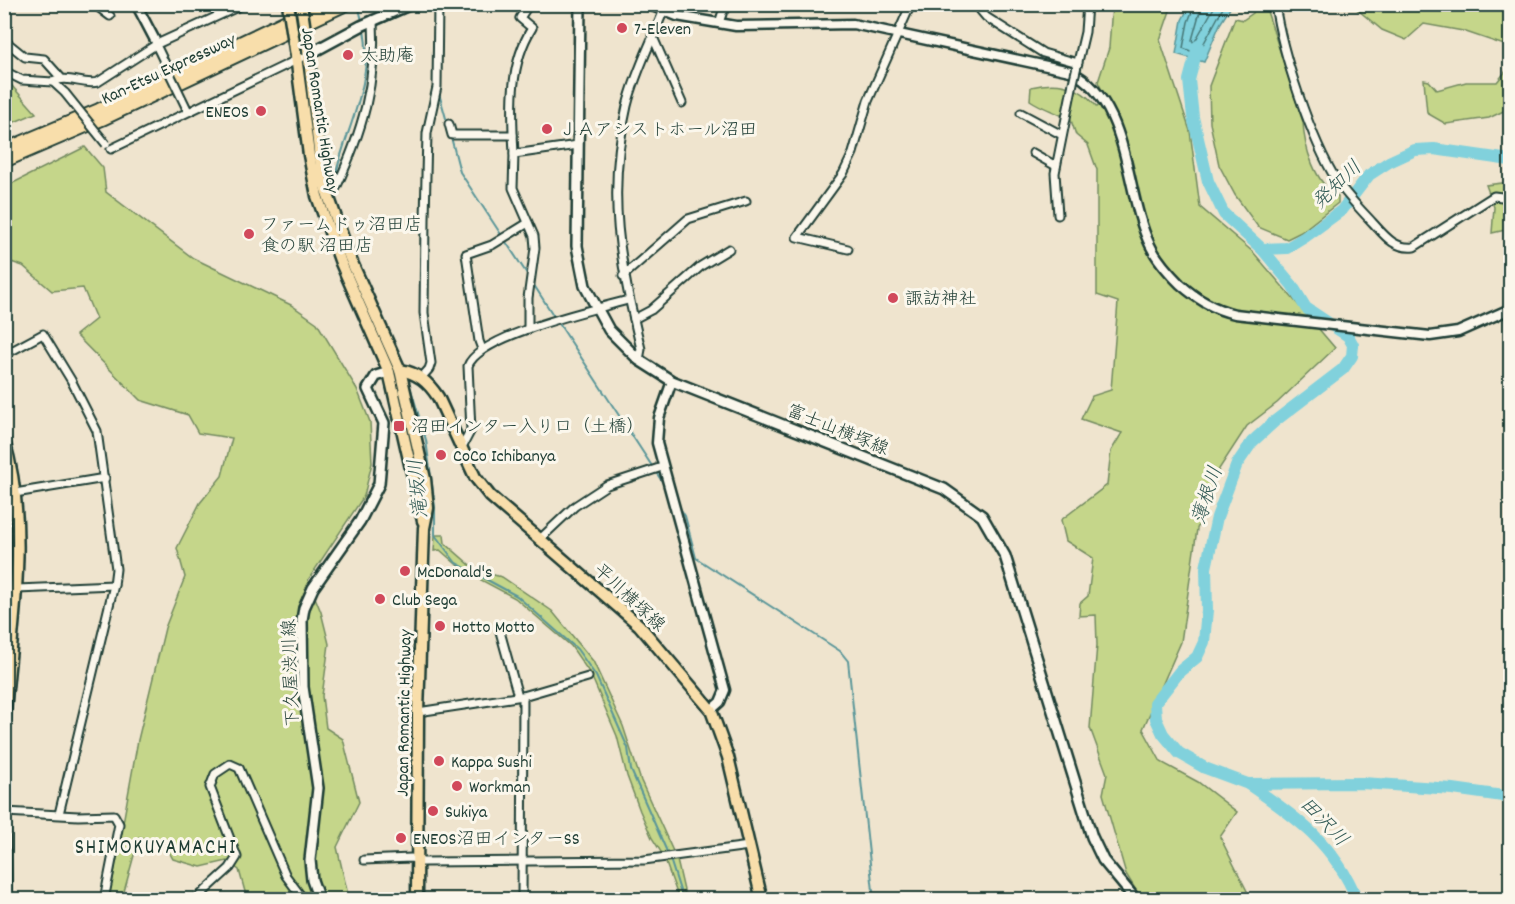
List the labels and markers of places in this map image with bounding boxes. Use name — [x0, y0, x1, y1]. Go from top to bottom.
place label: 7-Eleven — [634, 18, 691, 43]
marker: 7-Eleven — [615, 21, 629, 35]
place label: 太助庵 — [360, 45, 414, 70]
marker: 太助庵 — [341, 48, 355, 62]
place label: ENEOS — [205, 101, 249, 126]
marker: ENEOS — [254, 104, 268, 118]
place label: ＪＡアシストホール沼田 — [559, 119, 757, 144]
marker: ＪＡアシストホール沼田 — [540, 122, 554, 136]
place label: ファームドゥ沼田店 食の駅 沼田店 — [261, 214, 422, 260]
marker: ファームドゥ沼田店 食の駅 沼田店 — [242, 227, 256, 241]
place label: 諏訪神社 — [905, 288, 977, 313]
marker: 諏訪神社 — [886, 291, 900, 305]
place label: 沼田インター入り口（土橋） — [411, 416, 644, 441]
marker: 沼田インター入り口（土橋） — [392, 419, 406, 433]
place label: CoCo Ichibanya — [453, 445, 556, 470]
marker: CoCo Ichibanya — [434, 448, 448, 462]
place label: McDonald's — [417, 561, 493, 586]
marker: McDonald's — [398, 564, 412, 578]
place label: Club Sega — [392, 589, 458, 614]
marker: Club Sega — [373, 592, 387, 606]
place label: Hotto Motto — [452, 616, 535, 641]
marker: Hotto Motto — [433, 619, 447, 633]
place label: Kappa Sushi — [451, 751, 532, 776]
marker: Kappa Sushi — [432, 754, 446, 768]
place label: Workman — [469, 776, 531, 801]
marker: Workman — [450, 779, 464, 793]
place label: Sukiya — [445, 801, 488, 826]
marker: Sukiya — [426, 804, 440, 818]
place label: ENEOS沼田インターSS — [413, 828, 580, 853]
marker: ENEOS沼田インターSS — [394, 831, 408, 845]

